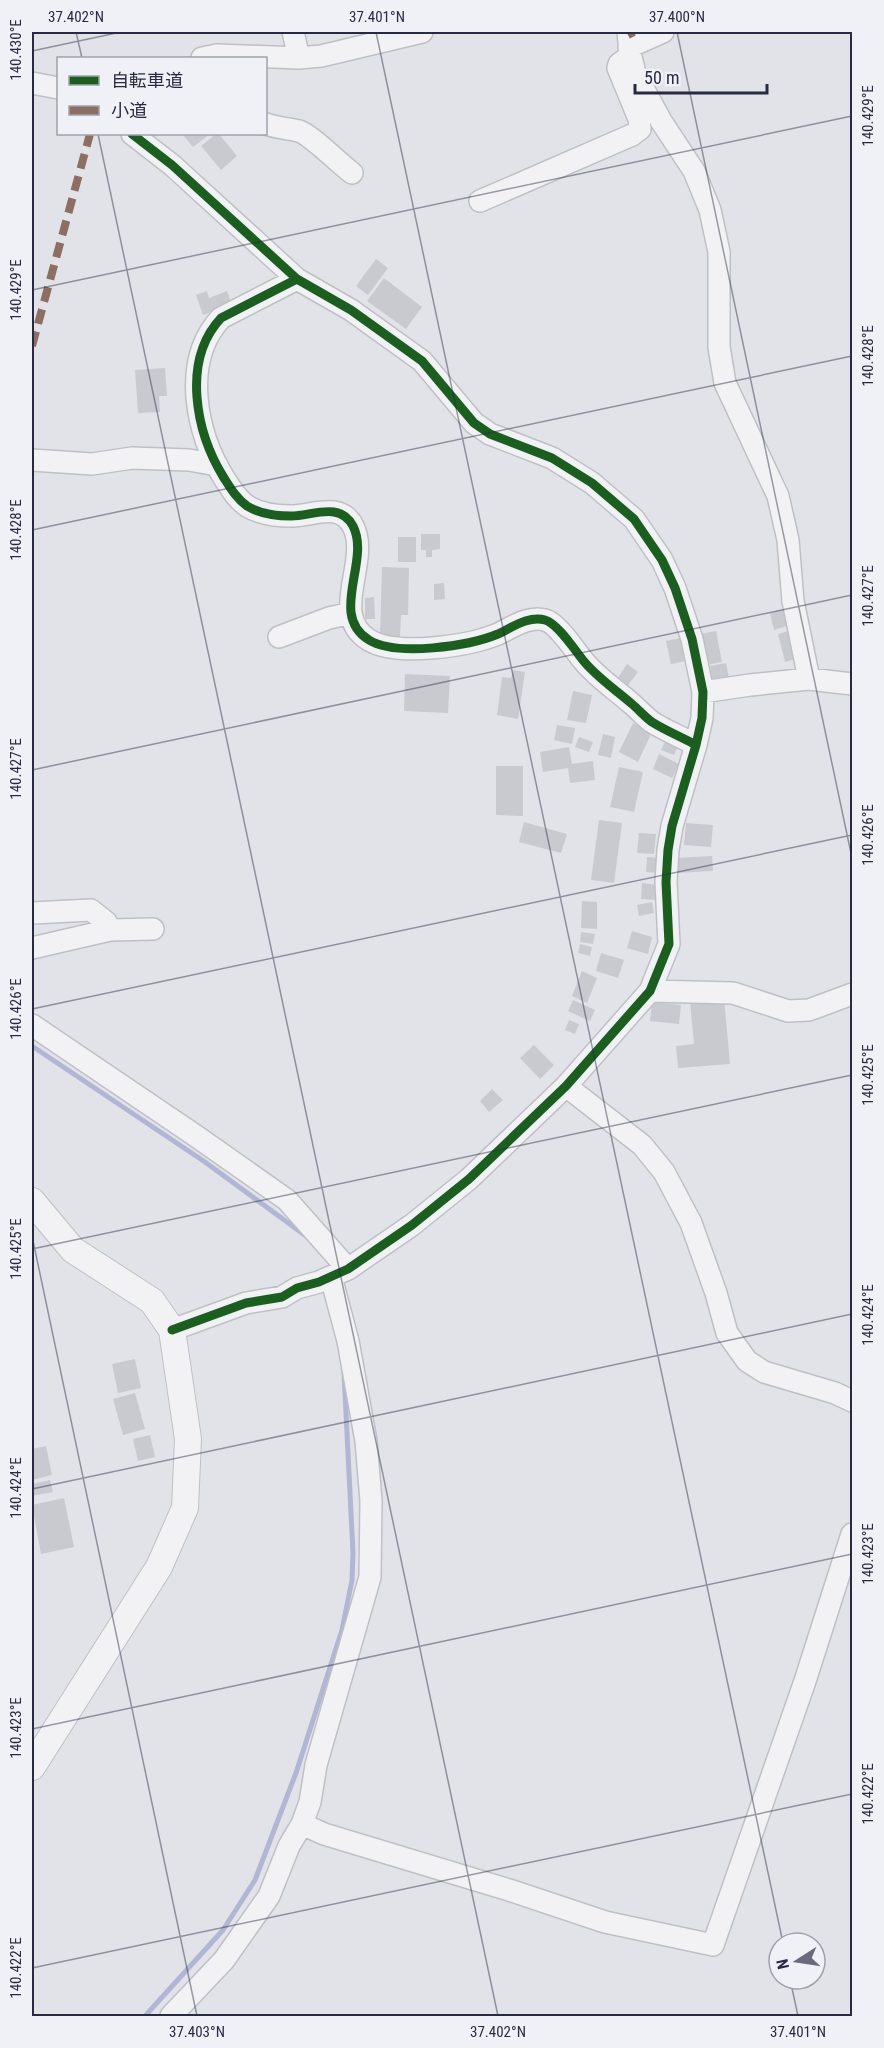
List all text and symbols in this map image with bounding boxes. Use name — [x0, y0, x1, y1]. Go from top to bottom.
text: 37.402°N — [48, 8, 104, 26]
text: 37.401°N — [349, 8, 405, 26]
text: 37.400°N — [649, 8, 705, 26]
text: 140.430°E — [7, 19, 25, 81]
legend — [57, 57, 267, 135]
scale bar — [635, 57, 767, 95]
text: 50 m — [644, 67, 679, 88]
text: 自転車道 — [111, 70, 183, 91]
text: 140.429°E — [859, 85, 877, 147]
text: 小道 — [111, 100, 147, 121]
text: 140.429°E — [7, 259, 25, 321]
text: 140.428°E — [859, 325, 877, 387]
text: 140.428°E — [7, 499, 25, 561]
text: 140.427°E — [859, 565, 877, 627]
text: 140.427°E — [7, 738, 25, 800]
text: 140.426°E — [859, 804, 877, 866]
text: 140.426°E — [7, 978, 25, 1040]
text: 140.425°E — [859, 1044, 877, 1106]
text: 140.425°E — [7, 1218, 25, 1280]
text: 140.424°E — [859, 1284, 877, 1346]
text: 140.424°E — [7, 1457, 25, 1519]
text: 140.423°E — [859, 1523, 877, 1585]
text: 140.423°E — [7, 1697, 25, 1759]
text: 140.422°E — [859, 1763, 877, 1825]
north arrow — [767, 1931, 827, 1991]
text: 140.422°E — [7, 1937, 25, 1999]
text: N — [773, 1957, 793, 1971]
text: 37.403°N — [169, 2023, 225, 2041]
text: 37.402°N — [470, 2023, 526, 2041]
text: 37.401°N — [770, 2023, 826, 2041]

